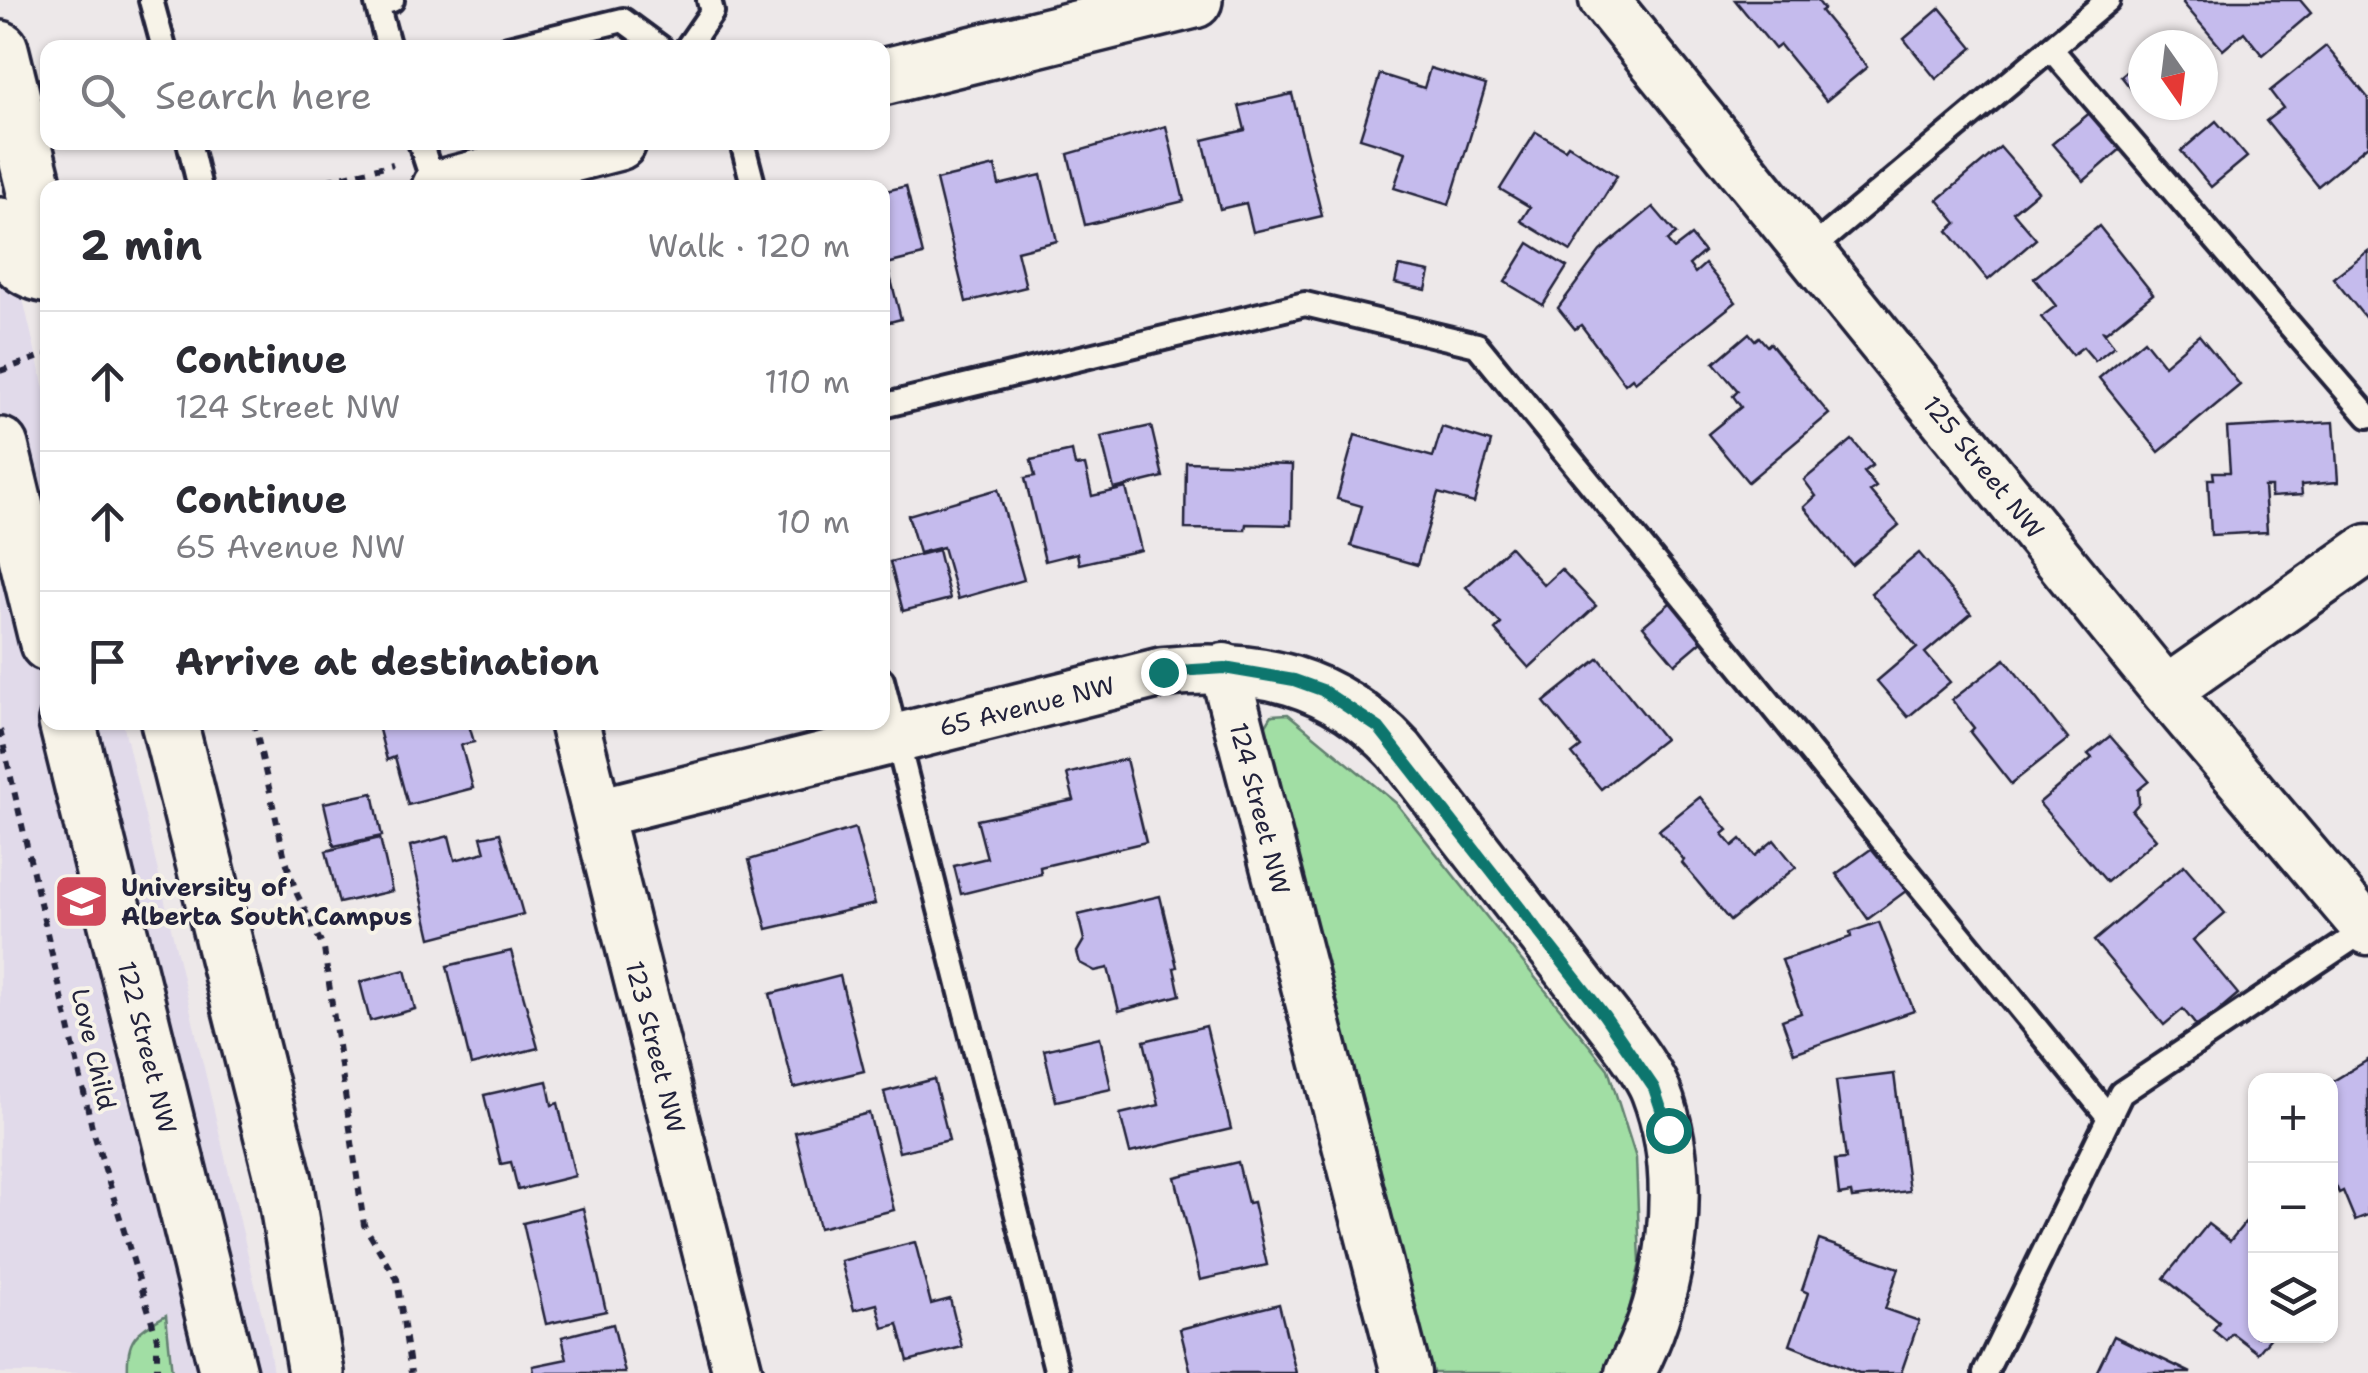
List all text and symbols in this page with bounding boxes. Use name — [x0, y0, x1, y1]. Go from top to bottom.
north arrow — [2128, 30, 2218, 120]
search box — [40, 40, 890, 150]
icon: search — [75, 68, 130, 123]
text: Search here — [155, 70, 372, 121]
text: 2 min — [80, 217, 202, 273]
text: Walk · 120 m — [648, 224, 850, 267]
text: Continue — [175, 334, 347, 385]
icon: ahead — [80, 354, 135, 409]
text: 110 m — [764, 360, 850, 403]
text: 124 Street NW — [175, 385, 400, 428]
street label: 125 Street NW — [1915, 388, 2052, 546]
text: Continue — [175, 474, 347, 525]
icon: ahead — [80, 494, 135, 549]
text: 10 m — [777, 500, 850, 543]
text: 65 Avenue NW — [175, 525, 405, 568]
icon: arrive — [80, 634, 135, 689]
text: Arrive at destination — [175, 636, 599, 687]
route end — [1141, 650, 1187, 696]
street label: 65 Avenue NW — [935, 668, 1118, 744]
street label: 124 Street NW — [1222, 719, 1299, 898]
place label: University of Alberta South Campus — [121, 870, 413, 933]
school or university icon: University of Alberta South Campus — [52, 871, 112, 931]
street label: 122 Street NW — [110, 957, 185, 1137]
street label: 123 Street NW — [618, 957, 694, 1137]
street label: Love Child — [64, 985, 125, 1113]
map controls — [2248, 1073, 2338, 1343]
button: + — [2248, 1073, 2338, 1163]
route start — [1646, 1108, 1692, 1154]
button: − — [2248, 1163, 2338, 1253]
button: layers — [2248, 1253, 2338, 1343]

